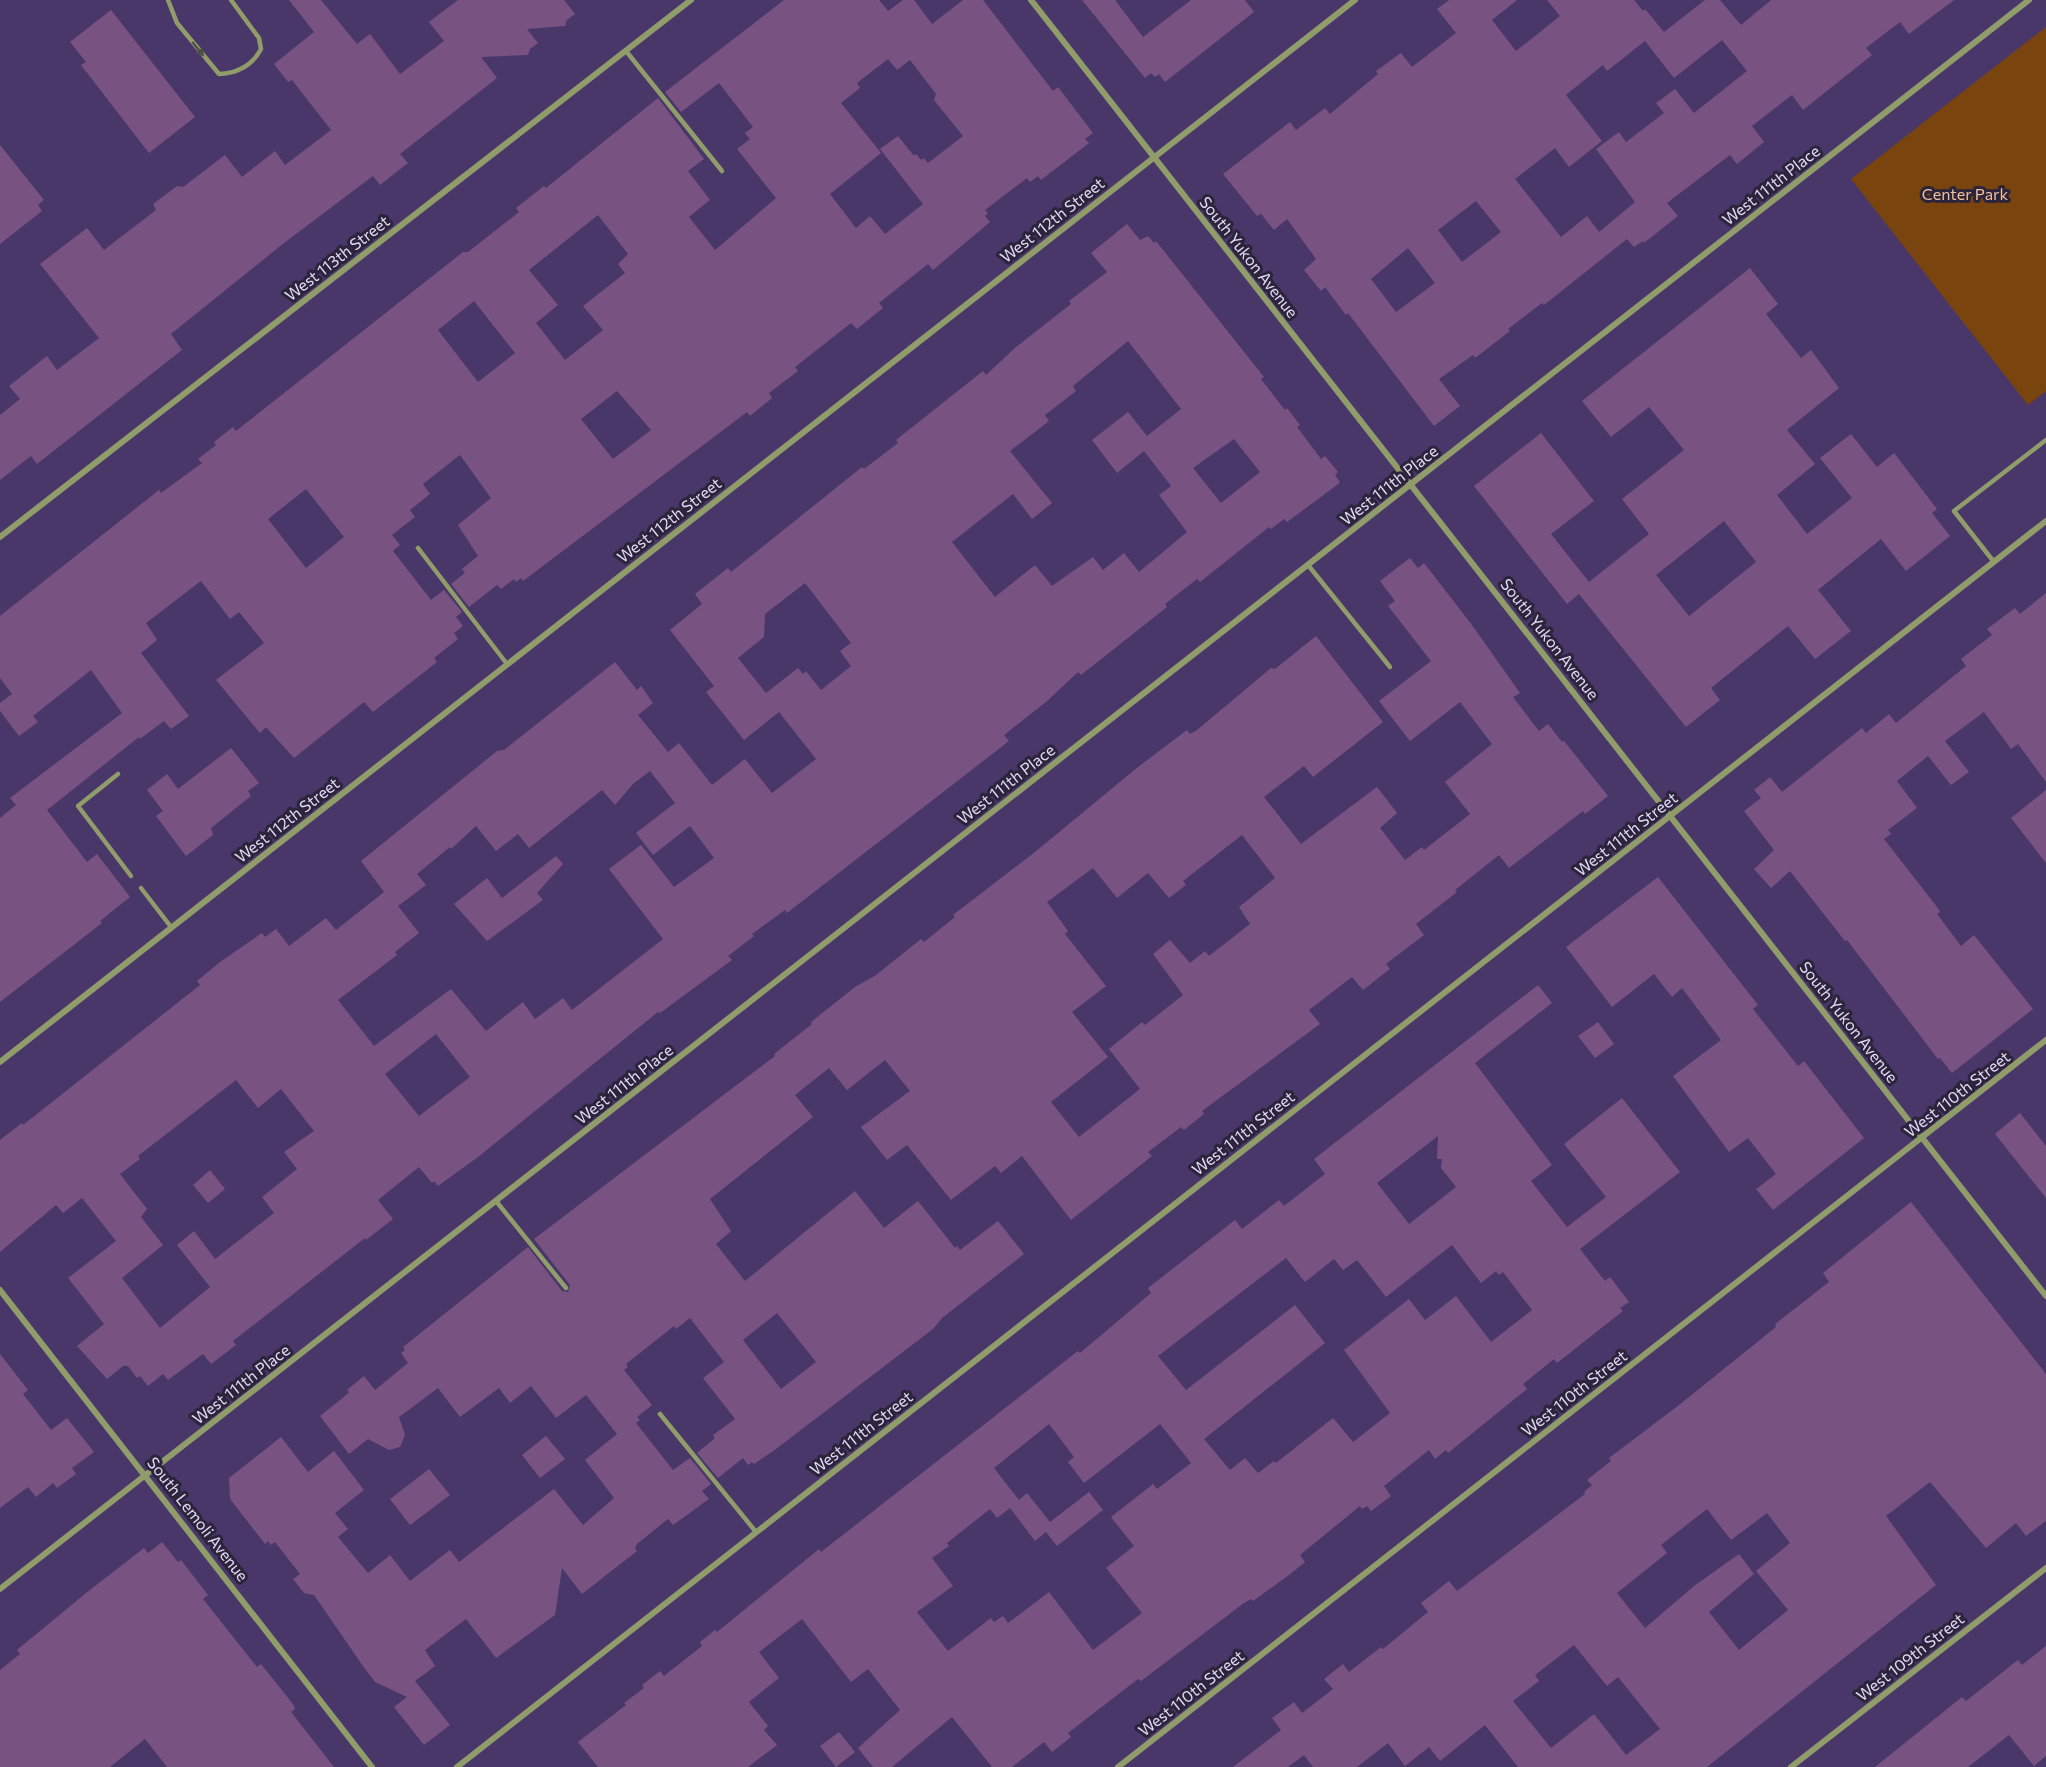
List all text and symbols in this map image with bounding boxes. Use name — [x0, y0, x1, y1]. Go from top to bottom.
one-way arrow — [191, 41, 204, 56]
street label: West 111th Place — [1718, 141, 1823, 229]
street label: West 112th Street — [996, 173, 1108, 266]
park label: Center Park — [1922, 184, 2009, 203]
street label: South Yukon Avenue — [1196, 192, 1303, 321]
street label: West 113th Street — [281, 211, 393, 304]
street label: West 111th Place — [1336, 441, 1441, 529]
street label: West 112th Street — [613, 473, 725, 566]
street label: South Yukon Avenue — [1497, 574, 1604, 703]
street label: West 111th Place — [953, 740, 1058, 828]
street label: West 112th Street — [231, 773, 343, 866]
street label: West 111th Street — [1571, 787, 1681, 880]
street label: South Yukon Avenue — [1796, 957, 1903, 1086]
street label: West 111th Place — [571, 1040, 676, 1128]
street label: West 110th Street — [1900, 1046, 2014, 1141]
street label: West 111th Street — [1188, 1086, 1298, 1179]
street label: West 111th Place — [188, 1340, 293, 1428]
street label: West 110th Street — [1517, 1345, 1631, 1440]
street label: West 111th Street — [806, 1386, 916, 1479]
street label: South Lemoli Avenue — [144, 1453, 253, 1585]
street label: West 109th Street — [1852, 1608, 1968, 1705]
street label: West 110th Street — [1134, 1645, 1248, 1740]

